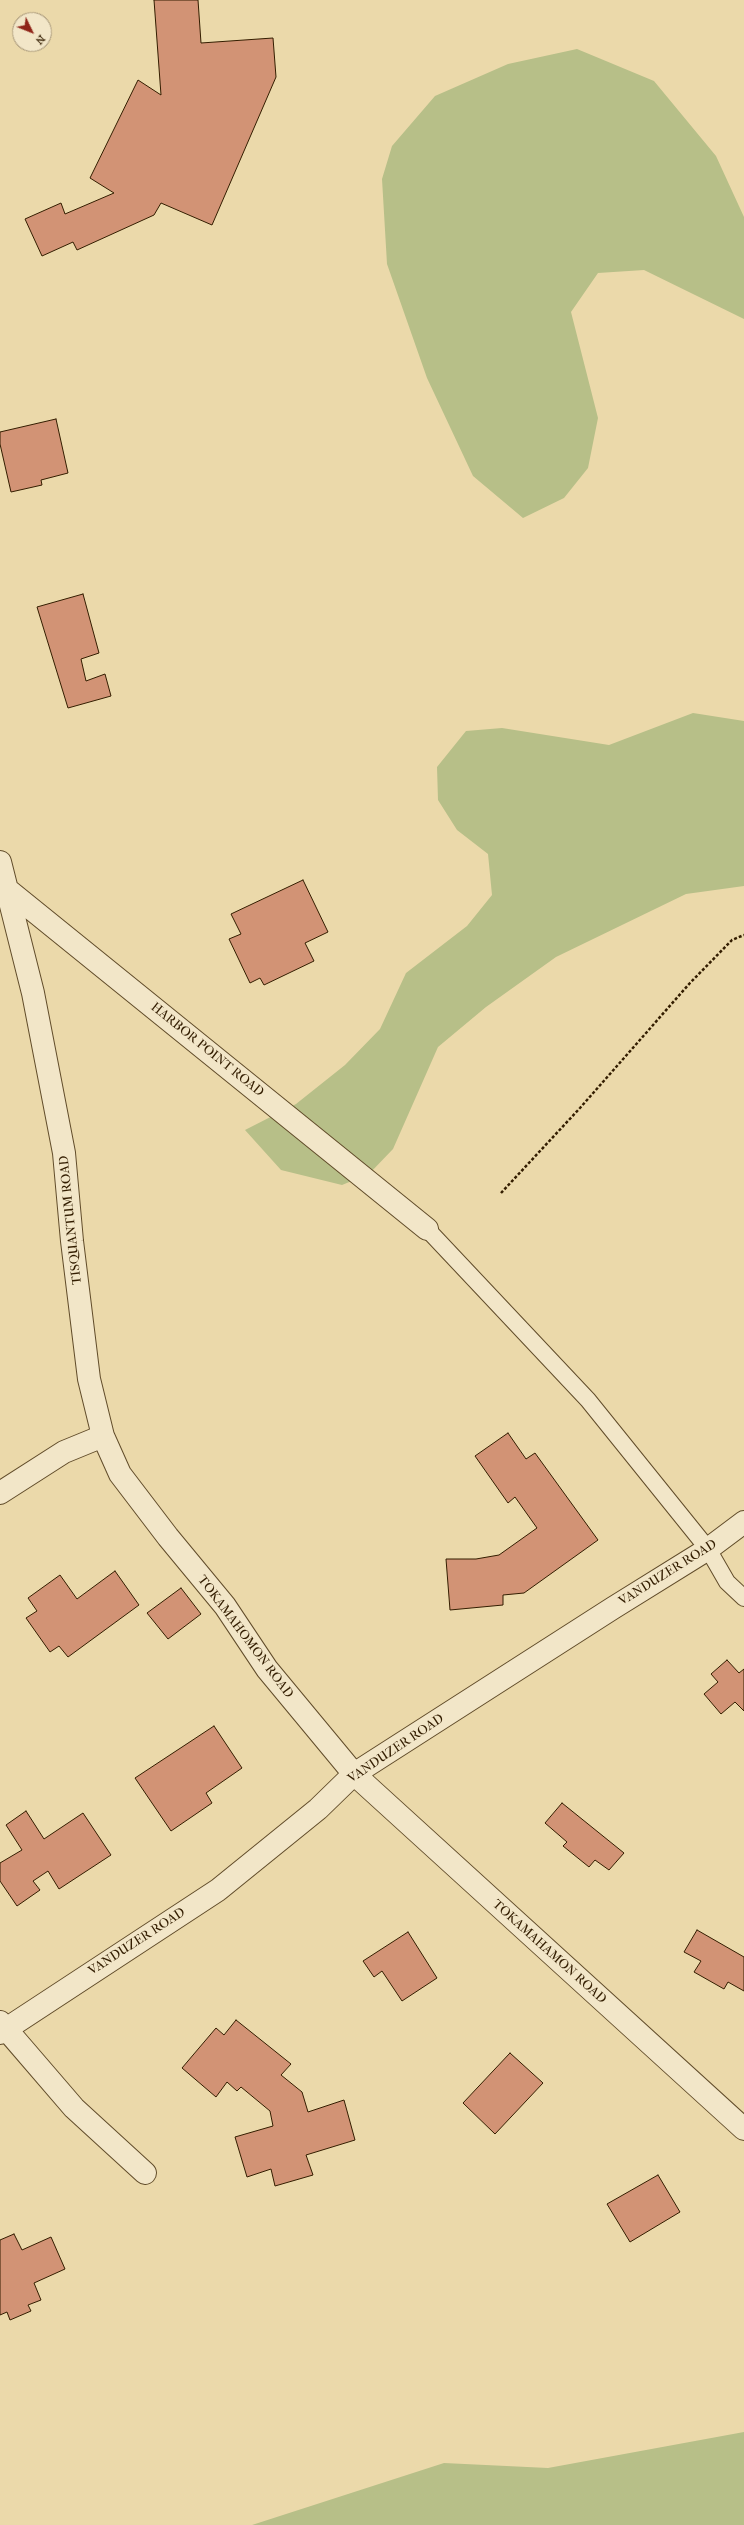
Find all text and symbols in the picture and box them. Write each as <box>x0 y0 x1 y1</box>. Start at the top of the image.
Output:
north arrow <box>12 12 52 52</box>
text: N <box>33 32 48 47</box>
street label: HARBOR POINT ROAD <box>147 1000 267 1100</box>
street label: TISQUANTUM ROAD <box>56 1155 86 1285</box>
street label: VANDUZER ROAD <box>616 1537 720 1609</box>
street label: TOKAMAHOMON ROAD <box>194 1573 296 1701</box>
street label: VANDUZER ROAD <box>345 1711 447 1787</box>
street label: TOKAMAHAMON ROAD <box>489 1897 609 2007</box>
street label: VANDUZER ROAD <box>86 1905 188 1979</box>

